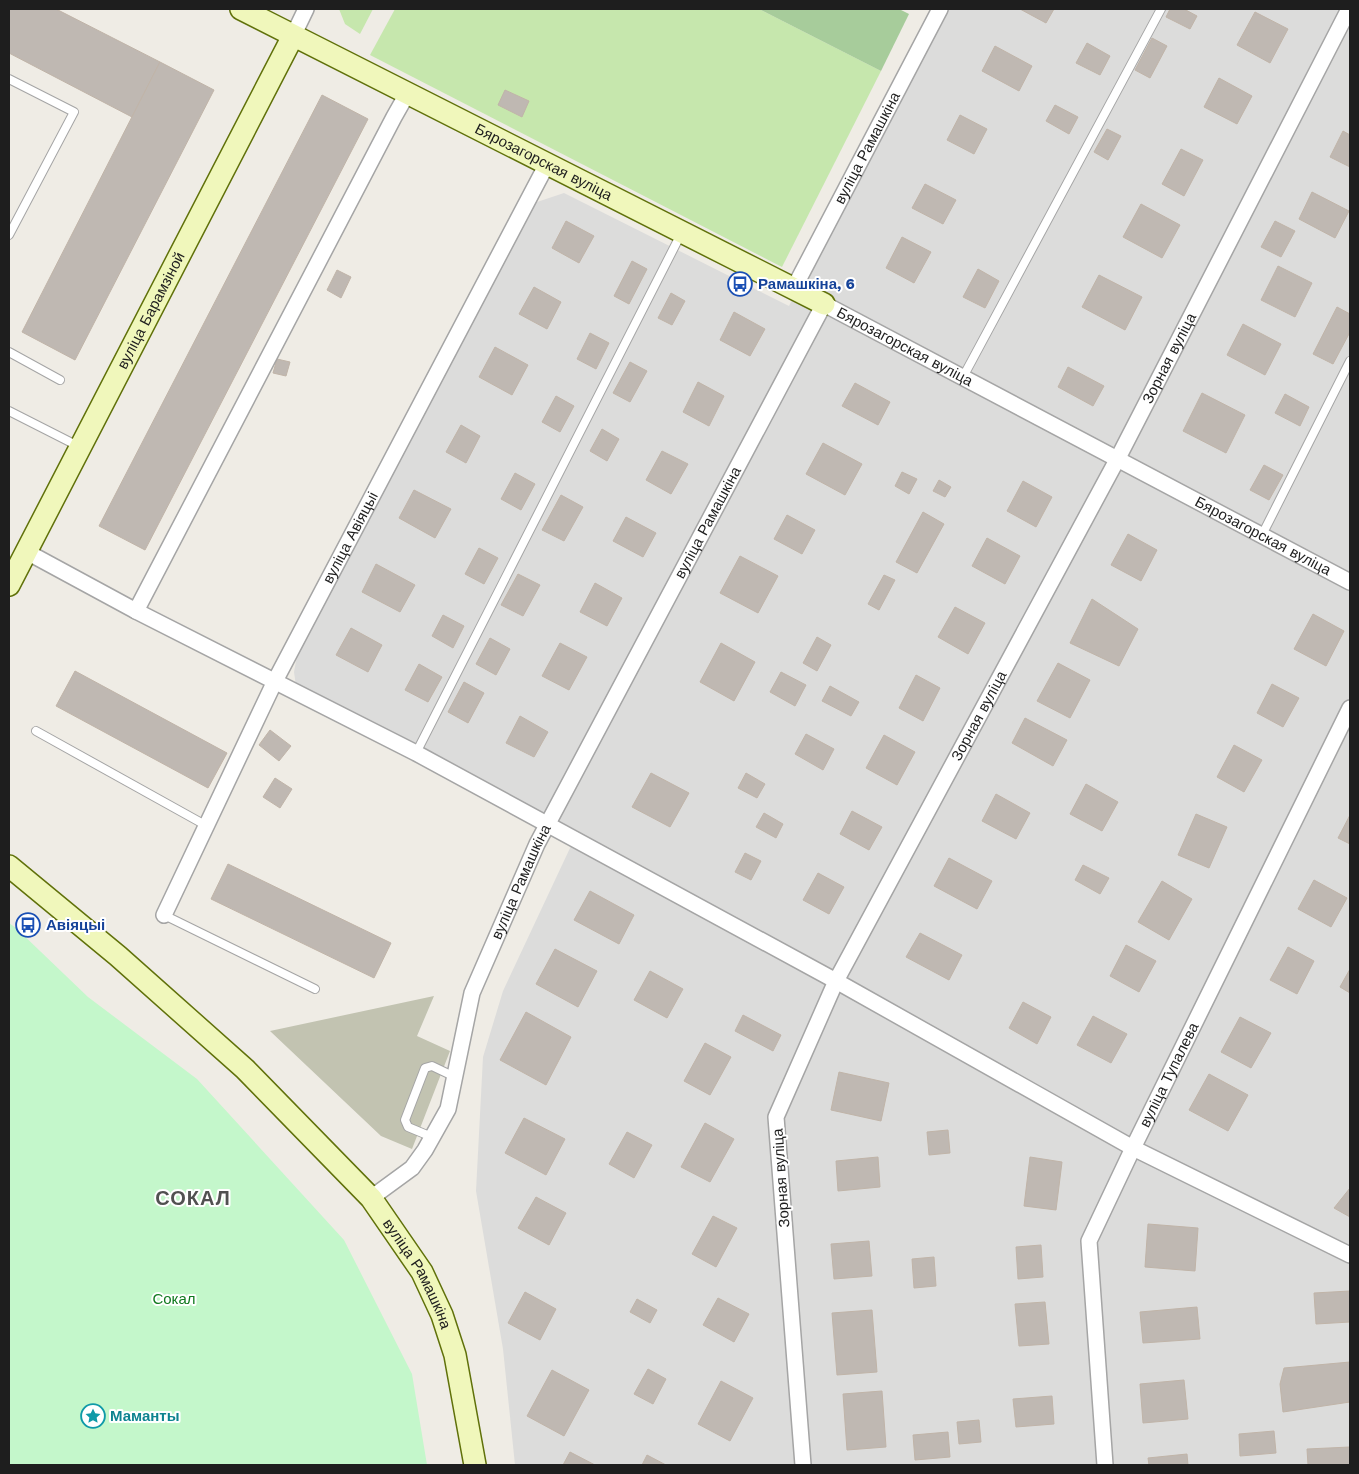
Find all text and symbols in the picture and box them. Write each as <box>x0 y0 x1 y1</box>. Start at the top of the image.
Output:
street label: вуліца Рамашкіна <box>831 88 904 207</box>
street label: Бярозагорская вуліца <box>472 120 616 205</box>
street label: вуліца Барамзіной <box>113 249 189 372</box>
bus stop icon: Рамашкіна, 6 <box>727 271 753 297</box>
place label: Рамашкіна, 6 <box>758 275 855 293</box>
street label: Бярозагорская вуліца <box>834 303 977 390</box>
street label: Зорная вуліца <box>1139 309 1200 407</box>
street label: вуліца Рамашкіна <box>671 463 745 582</box>
street label: вуліца Авіяцыі <box>319 489 382 587</box>
street label: Бярозагорская вуліца <box>1192 493 1335 580</box>
street label: Зорная вуліца <box>947 667 1011 764</box>
street label: вуліца Рамашкіна <box>488 821 555 942</box>
bus stop icon: Авіяцыі <box>15 912 41 938</box>
place label: Авіяцыі <box>46 916 105 934</box>
street label: вуліца Тупалева <box>1136 1019 1203 1130</box>
street label: Зорная вуліца <box>769 1127 793 1228</box>
district label: СОКАЛ <box>155 1186 231 1210</box>
street label: вуліца Рамашкіна <box>379 1215 455 1332</box>
park label: Сокал <box>152 1290 196 1308</box>
place icon: Маманты <box>80 1403 106 1429</box>
place label: Маманты <box>110 1407 179 1425</box>

